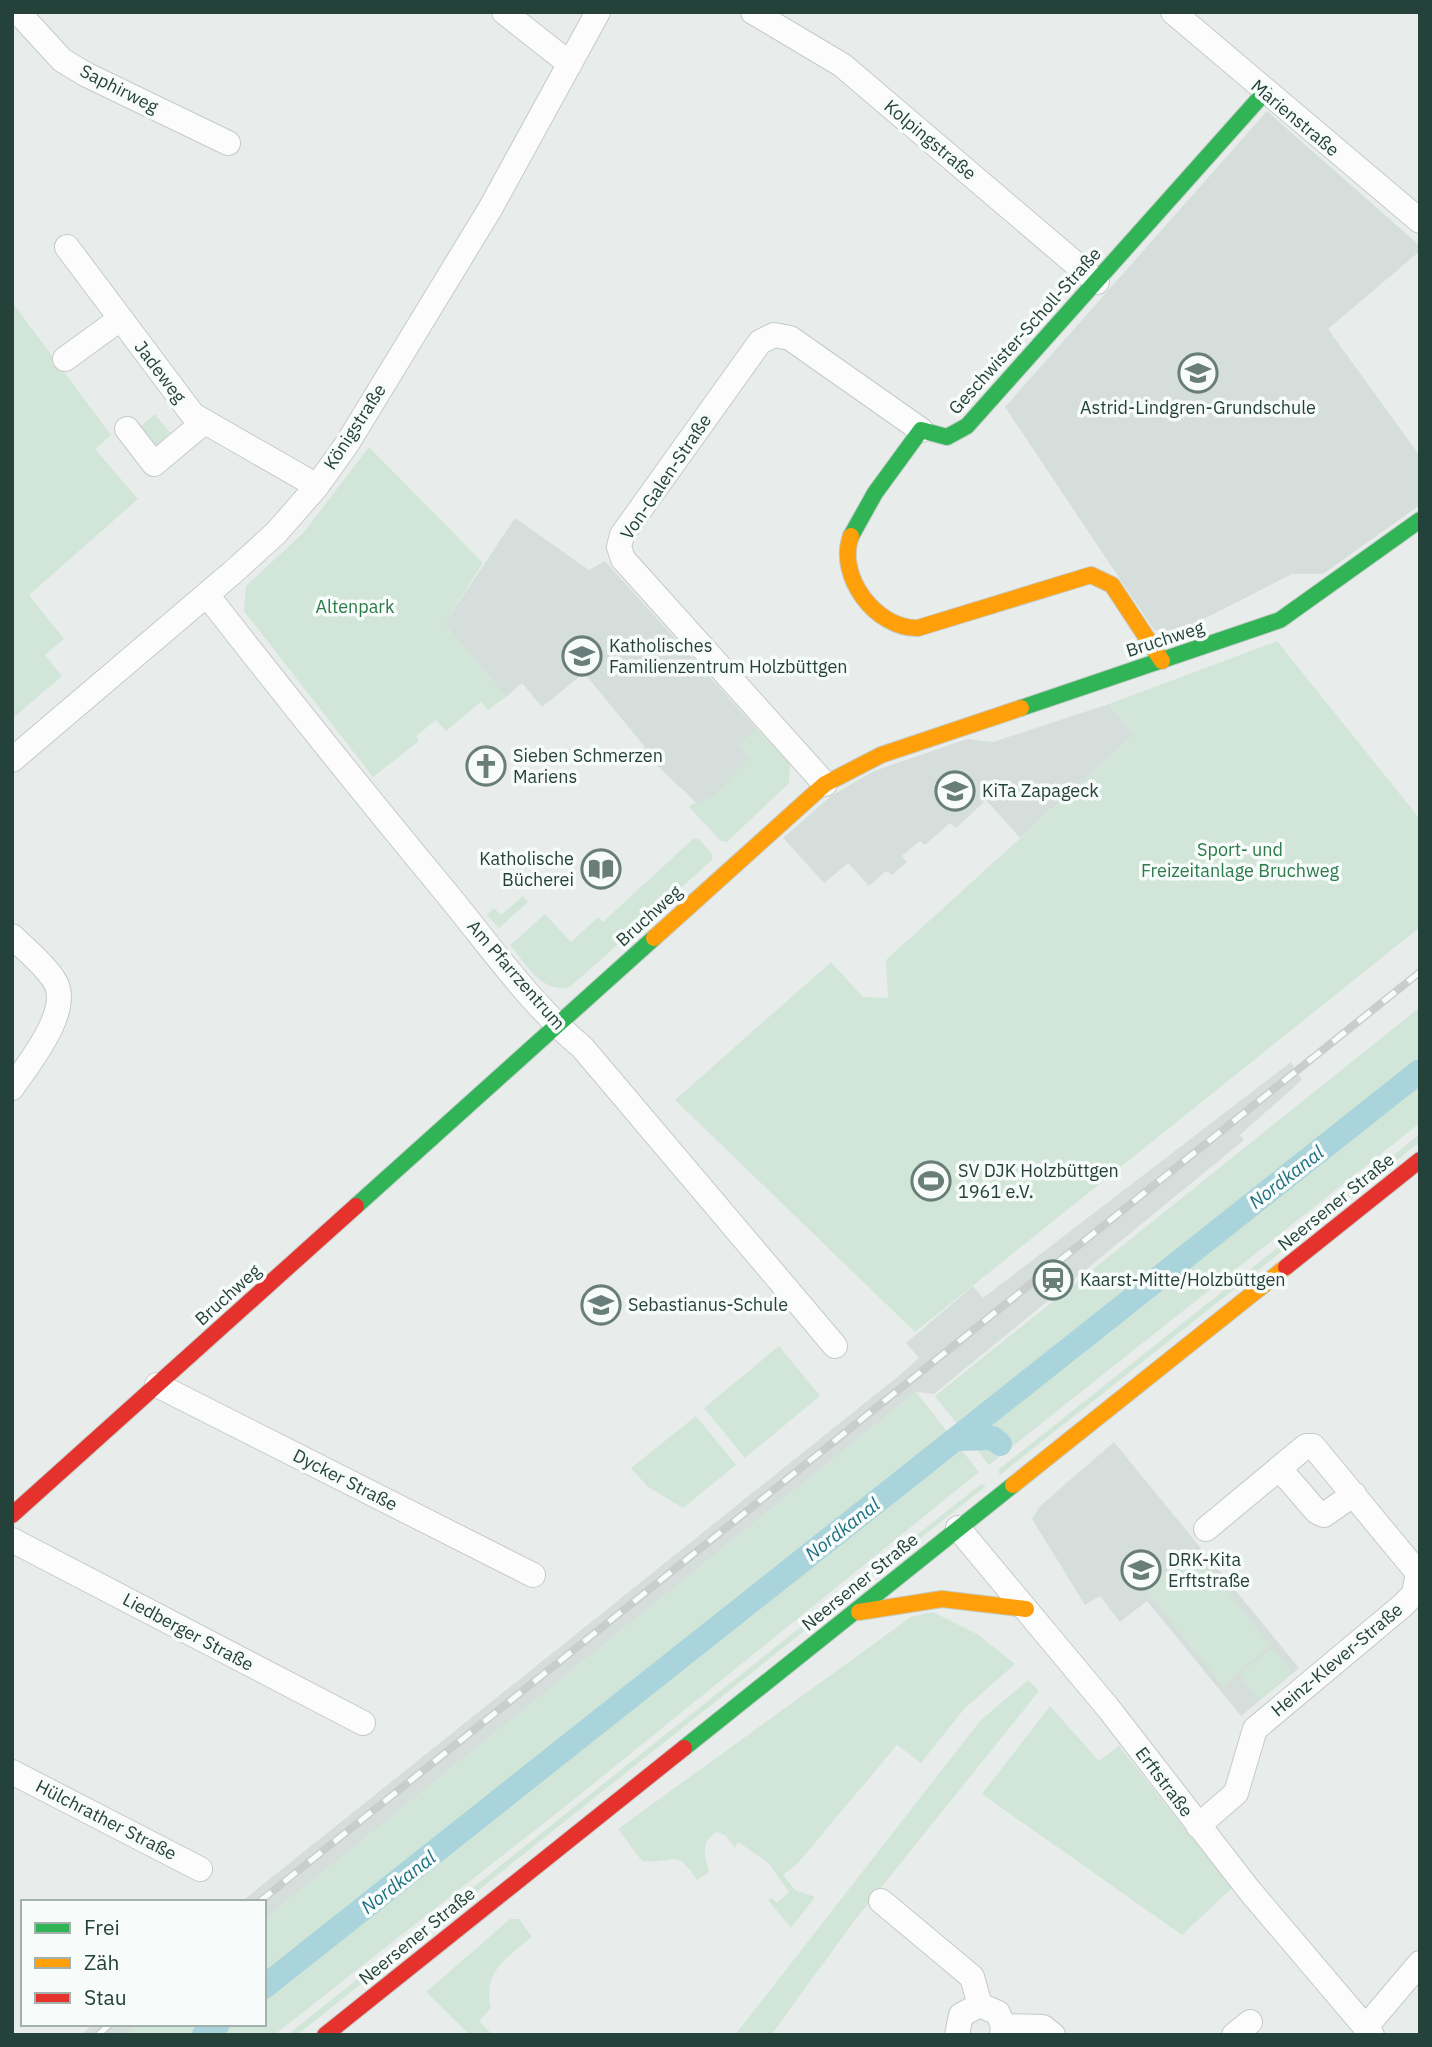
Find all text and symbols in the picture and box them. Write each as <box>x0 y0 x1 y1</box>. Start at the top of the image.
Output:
street label: Saphirweg <box>76 59 163 118</box>
street label: Marienstraße <box>1247 74 1344 161</box>
street label: Kolpingstraße <box>880 94 981 185</box>
street label: Geschwister-Scholl-Straße <box>943 242 1106 419</box>
street label: Jadeweg <box>130 336 192 408</box>
school or university icon: Astrid-Lindgren-Grundschule <box>1177 352 1219 394</box>
street label: Königstraße <box>318 379 391 474</box>
place label: Astrid-Lindgren-Grundschule <box>1080 396 1316 419</box>
street label: Von-Galen-Straße <box>615 409 716 544</box>
park label: Altenpark <box>316 595 395 618</box>
street label: Bruchweg <box>1123 615 1207 662</box>
place label: Katholisches Familienzentrum Holzbüttgen <box>609 634 848 678</box>
school or university icon: Katholisches Familienzentrum Holzbüttgen <box>561 635 603 677</box>
place label: Sieben Schmerzen Mariens <box>513 744 663 788</box>
church icon: Sieben Schmerzen Mariens <box>465 745 507 787</box>
school or university icon: KiTa Zapageck <box>934 770 976 812</box>
place label: KiTa Zapageck <box>982 779 1099 802</box>
park label: Sport- und Freizeitanlage Bruchweg <box>1141 838 1340 882</box>
place label: Katholische Bücherei <box>479 847 574 891</box>
library icon: Katholische Bücherei <box>580 848 622 890</box>
street label: Bruchweg <box>611 880 687 951</box>
street label: Am Pfarrzentrum <box>462 915 570 1034</box>
water label: Nordkanal <box>1244 1140 1328 1214</box>
street label: Neersener Straße <box>1273 1148 1399 1256</box>
place label: SV DJK Holzbüttgen 1961 e.V. <box>958 1159 1119 1203</box>
sports icon: SV DJK Holzbüttgen 1961 e.V. <box>910 1160 952 1202</box>
street label: Bruchweg <box>190 1259 266 1330</box>
station icon: Kaarst-Mitte/Holzbüttgen <box>1032 1259 1074 1301</box>
place label: Kaarst-Mitte/Holzbüttgen <box>1080 1268 1286 1291</box>
school or university icon: Sebastianus-Schule <box>580 1284 622 1326</box>
place label: Sebastianus-Schule <box>628 1293 788 1316</box>
street label: Dycker Straße <box>289 1443 401 1516</box>
water label: Nordkanal <box>800 1492 884 1566</box>
street label: Neersener Straße <box>797 1528 923 1636</box>
place label: DRK-Kita Erftstraße <box>1168 1548 1250 1592</box>
school or university icon: DRK-Kita Erftstraße <box>1120 1549 1162 1591</box>
street label: Liedberger Straße <box>119 1587 258 1676</box>
street label: Heinz-Klever-Straße <box>1266 1598 1407 1721</box>
street label: Erftstraße <box>1131 1742 1198 1821</box>
street label: Hülchrather Straße <box>32 1774 181 1865</box>
water label: Nordkanal <box>356 1845 440 1919</box>
street label: Neersener Straße <box>354 1882 480 1990</box>
legend <box>21 1900 266 2026</box>
text: Frei <box>84 1913 120 1941</box>
text: Zäh <box>84 1948 119 1976</box>
text: Stau <box>84 1983 127 2011</box>

